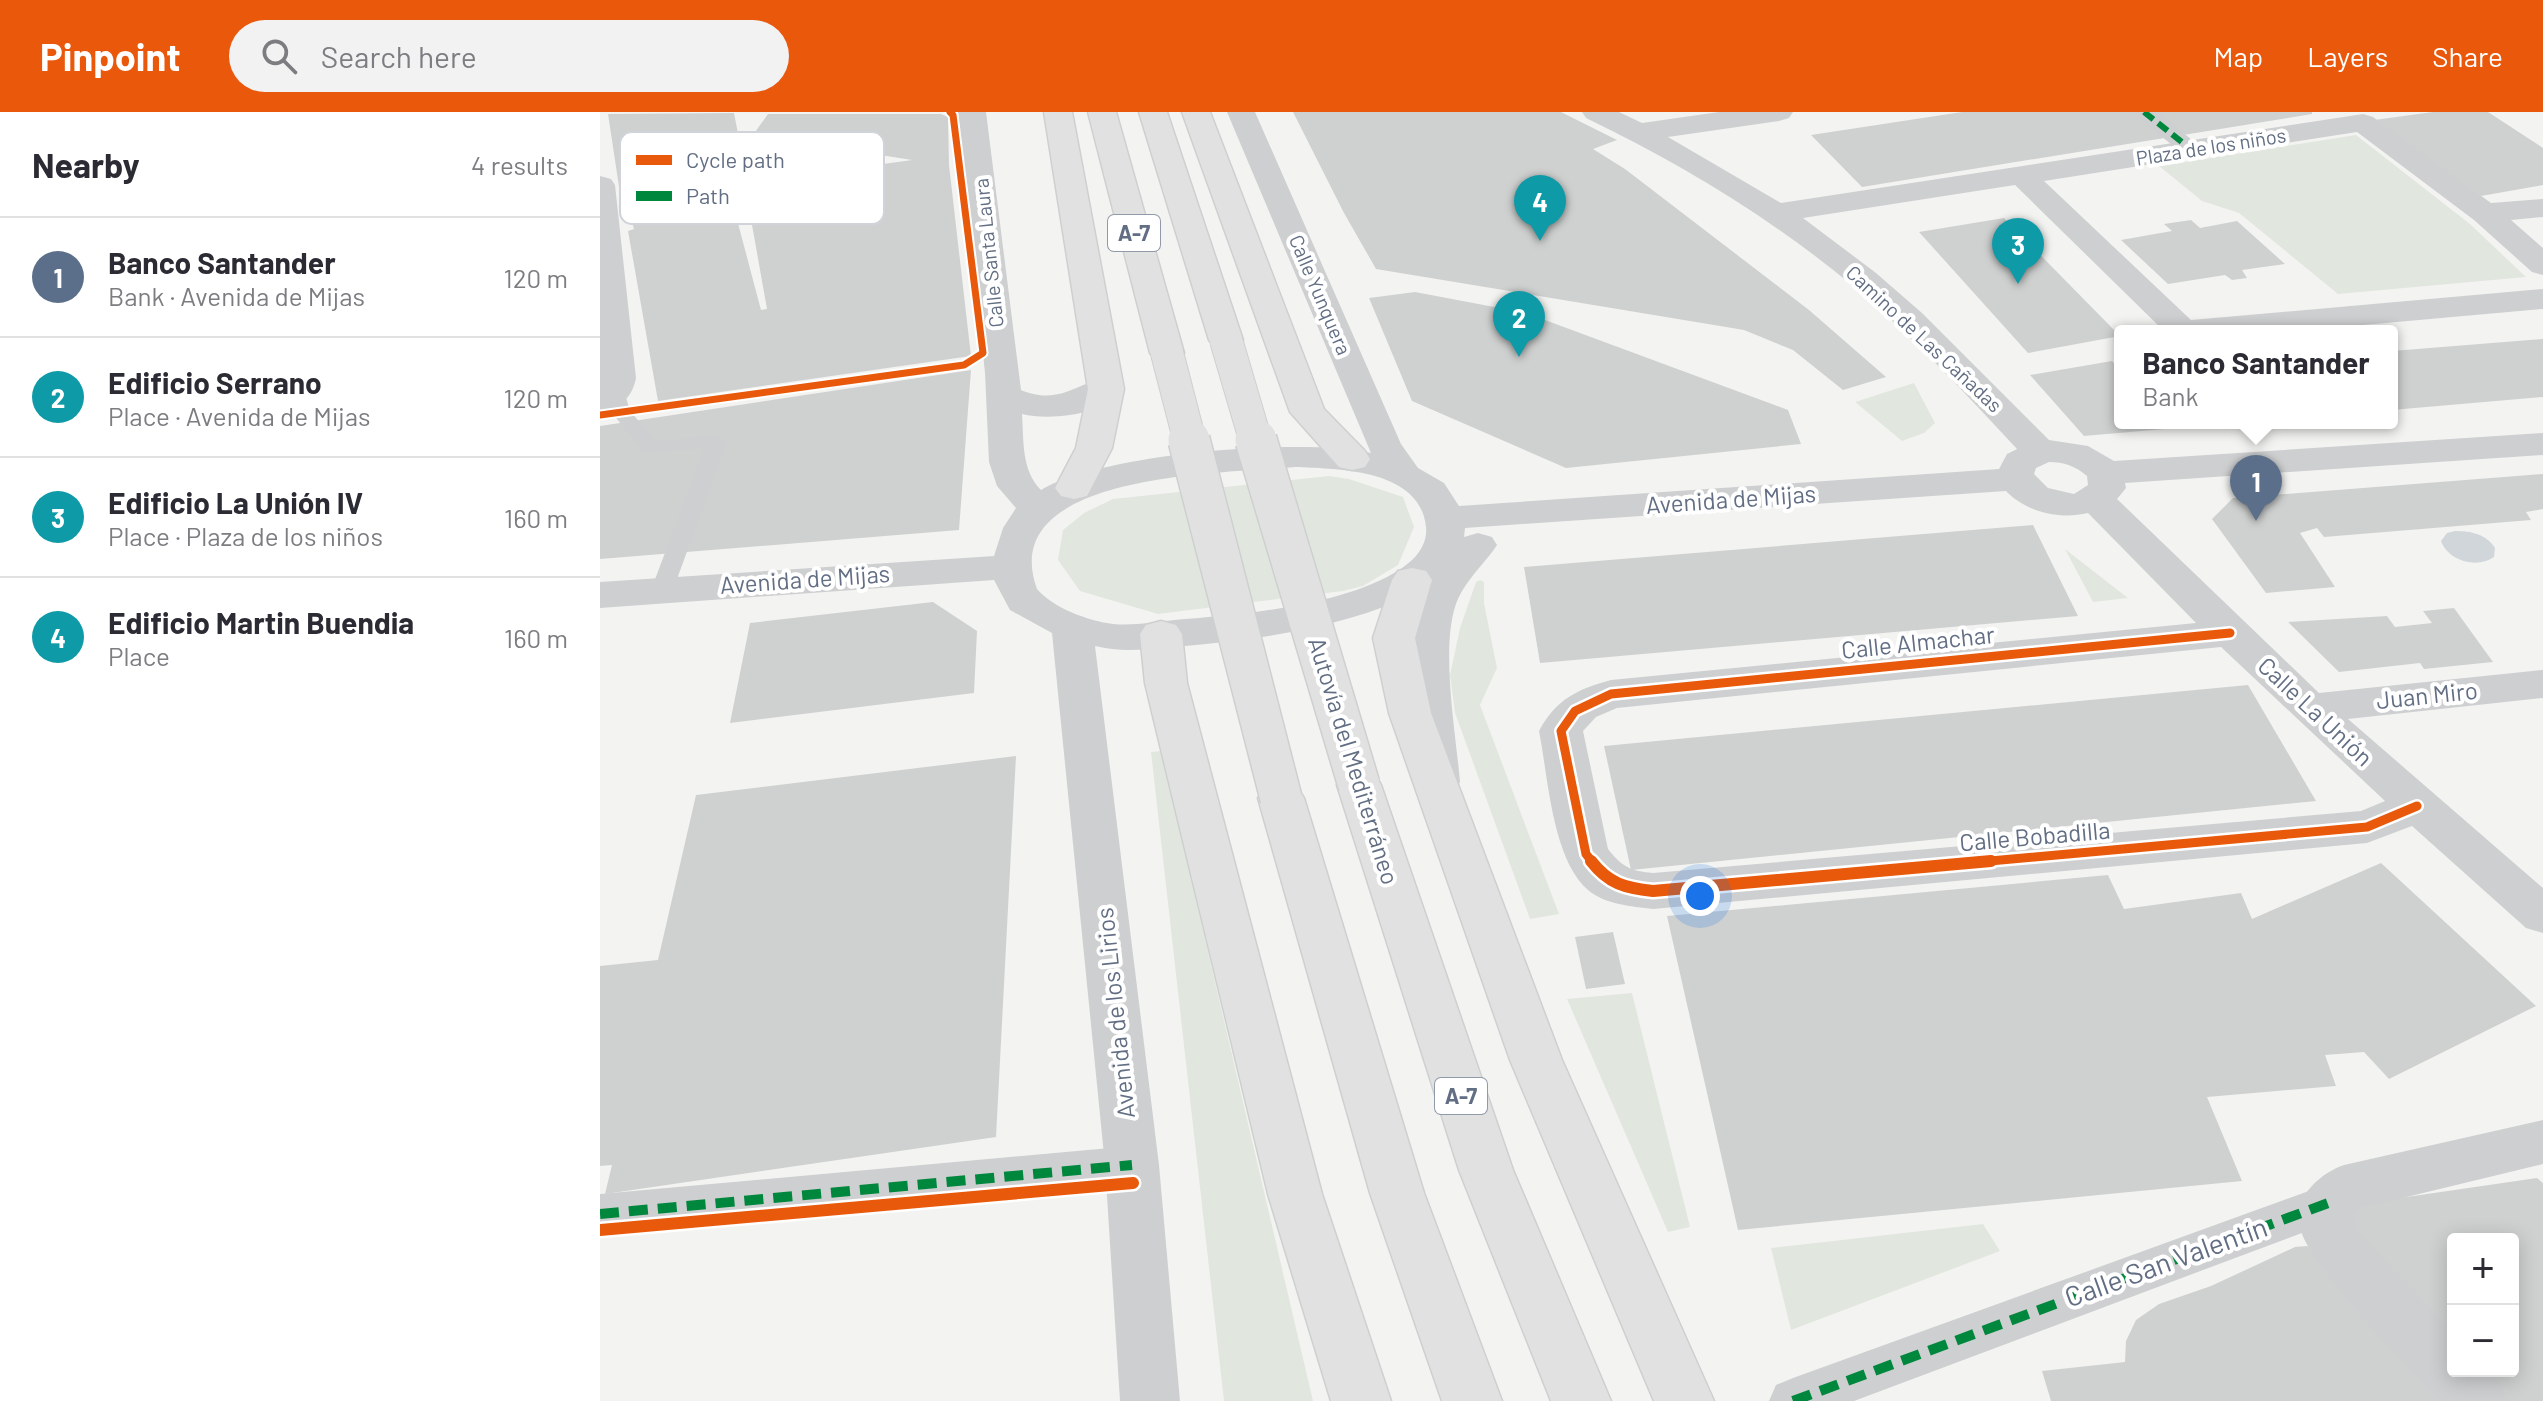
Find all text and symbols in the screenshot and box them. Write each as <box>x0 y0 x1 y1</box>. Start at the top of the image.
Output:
search box <box>229 20 789 92</box>
text: Pinpoint <box>40 33 181 79</box>
icon: search <box>257 34 301 78</box>
text: Search here <box>321 38 477 74</box>
text: Map <box>2213 39 2263 73</box>
text: Layers <box>2307 39 2388 73</box>
text: Share <box>2432 39 2503 73</box>
street label: Plaza de los niños <box>2134 122 2288 170</box>
legend <box>620 132 884 224</box>
text: Nearby <box>32 144 140 185</box>
text: Cycle path <box>686 146 785 172</box>
text: 4 results <box>471 149 568 180</box>
pin: 4 <box>1514 175 1566 241</box>
street label: Calle Santa Laura <box>968 177 1008 329</box>
text: Path <box>686 182 730 208</box>
road number: A-7 <box>1108 215 1160 251</box>
pin: 3 <box>1992 218 2044 284</box>
street label: Calle Yunquera <box>1285 231 1357 358</box>
text: Banco Santander <box>108 244 336 280</box>
street label: Camino de Las Cañadas <box>1842 260 2008 417</box>
text: 1 <box>53 262 63 293</box>
text: 120 m <box>504 262 568 293</box>
text: Bank · Avenida de Mijas <box>108 280 365 311</box>
pin: 2 <box>1493 291 1545 357</box>
popup <box>2114 325 2398 429</box>
text: Banco Santander <box>2142 344 2370 380</box>
text: Edificio Serrano <box>108 364 322 400</box>
text: Bank <box>2142 380 2199 411</box>
text: 2 <box>51 382 65 413</box>
text: 120 m <box>504 382 568 413</box>
text: Place · Avenida de Mijas <box>108 400 371 431</box>
pin: 1 <box>2230 455 2282 521</box>
street label: Avenida de Mijas <box>1645 478 1817 519</box>
text: Edificio La Unión IV <box>108 484 363 520</box>
text: 3 <box>51 502 65 533</box>
text: 160 m <box>504 502 568 533</box>
text: Place · Plaza de los niños <box>108 520 383 551</box>
street label: Avenida de Mijas <box>719 558 891 599</box>
text: Edificio Martin Buendia <box>108 604 414 640</box>
street label: Calle Almachar <box>1840 619 1996 664</box>
text: 4 <box>50 622 66 653</box>
text: 160 m <box>504 622 568 653</box>
street label: Autovía del Mediterráneo <box>1303 634 1406 888</box>
text: Place <box>108 640 170 671</box>
street label: Calle La Unión <box>2253 650 2379 771</box>
street label: Juan Miro <box>2375 675 2479 714</box>
street label: Calle Bobadilla <box>1958 814 2112 857</box>
your location <box>1680 876 1720 916</box>
street label: Avenida de los Lirios <box>1089 906 1140 1120</box>
road number: A-7 <box>1435 1078 1487 1114</box>
street label: Calle San Valentín <box>2060 1209 2272 1313</box>
map controls <box>2447 1233 2519 1377</box>
button: + <box>2447 1233 2519 1305</box>
button: − <box>2447 1305 2519 1377</box>

